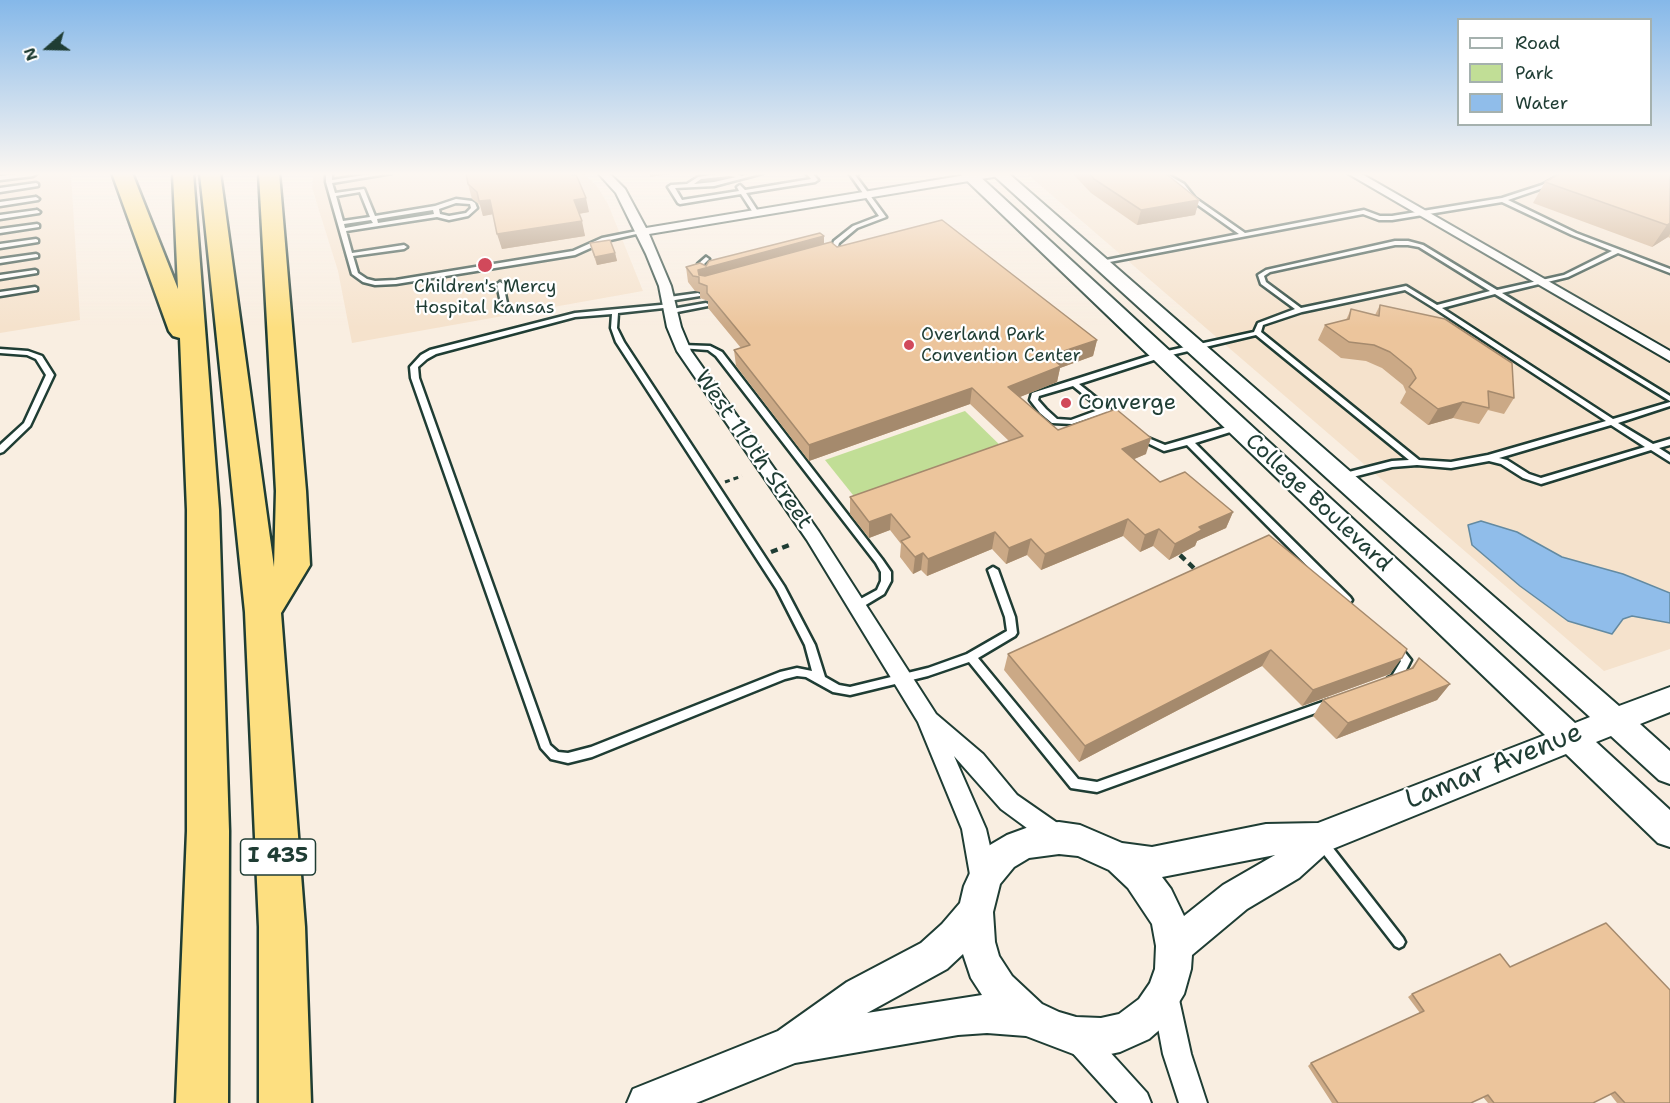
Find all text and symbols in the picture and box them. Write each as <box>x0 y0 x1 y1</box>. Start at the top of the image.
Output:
north arrow <box>18 18 78 78</box>
legend <box>1457 18 1652 126</box>
text: Road <box>1515 31 1560 55</box>
text: N <box>19 45 43 64</box>
text: Park <box>1515 61 1554 85</box>
text: Water <box>1515 91 1568 115</box>
marker: Children's Mercy Hospital Kansas <box>476 256 494 274</box>
place label: Children's Mercy Hospital Kansas <box>414 276 556 318</box>
place label: Overland Park Convention Center <box>921 324 1081 366</box>
marker: Overland Park Convention Center <box>902 338 916 352</box>
street label: West 110th Street <box>688 366 818 534</box>
place label: Converge <box>1078 390 1176 416</box>
marker: Converge <box>1059 396 1073 410</box>
street label: College Boulevard <box>1239 428 1397 578</box>
street label: Lamar Avenue <box>1401 717 1587 817</box>
road number: I 435 <box>240 839 316 875</box>

